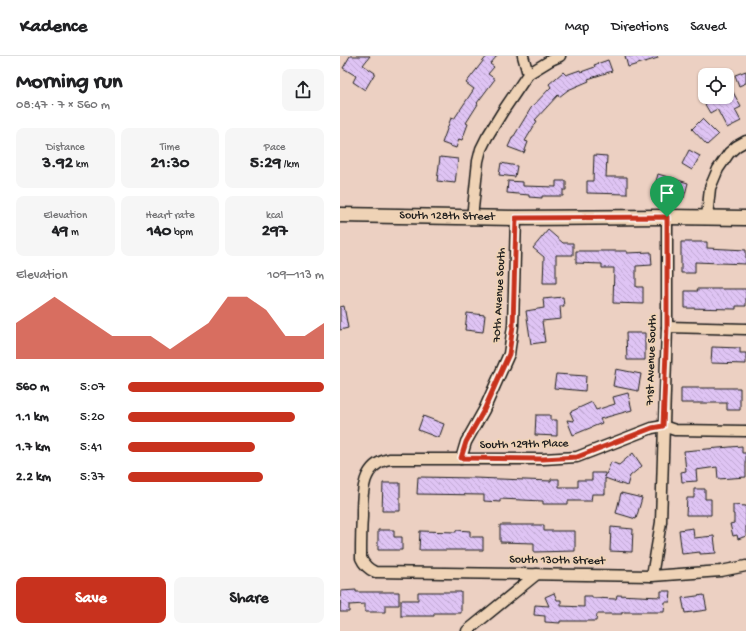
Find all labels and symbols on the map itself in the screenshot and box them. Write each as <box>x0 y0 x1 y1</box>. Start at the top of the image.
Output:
pin <box>650 176 684 217</box>
street label: South 128th Street <box>399 209 496 225</box>
street label: 70th Avenue South <box>490 247 510 344</box>
street label: 71st Avenue South <box>643 314 661 407</box>
street label: South 129th Place <box>480 437 569 453</box>
street label: South 130th Street <box>509 553 606 569</box>

